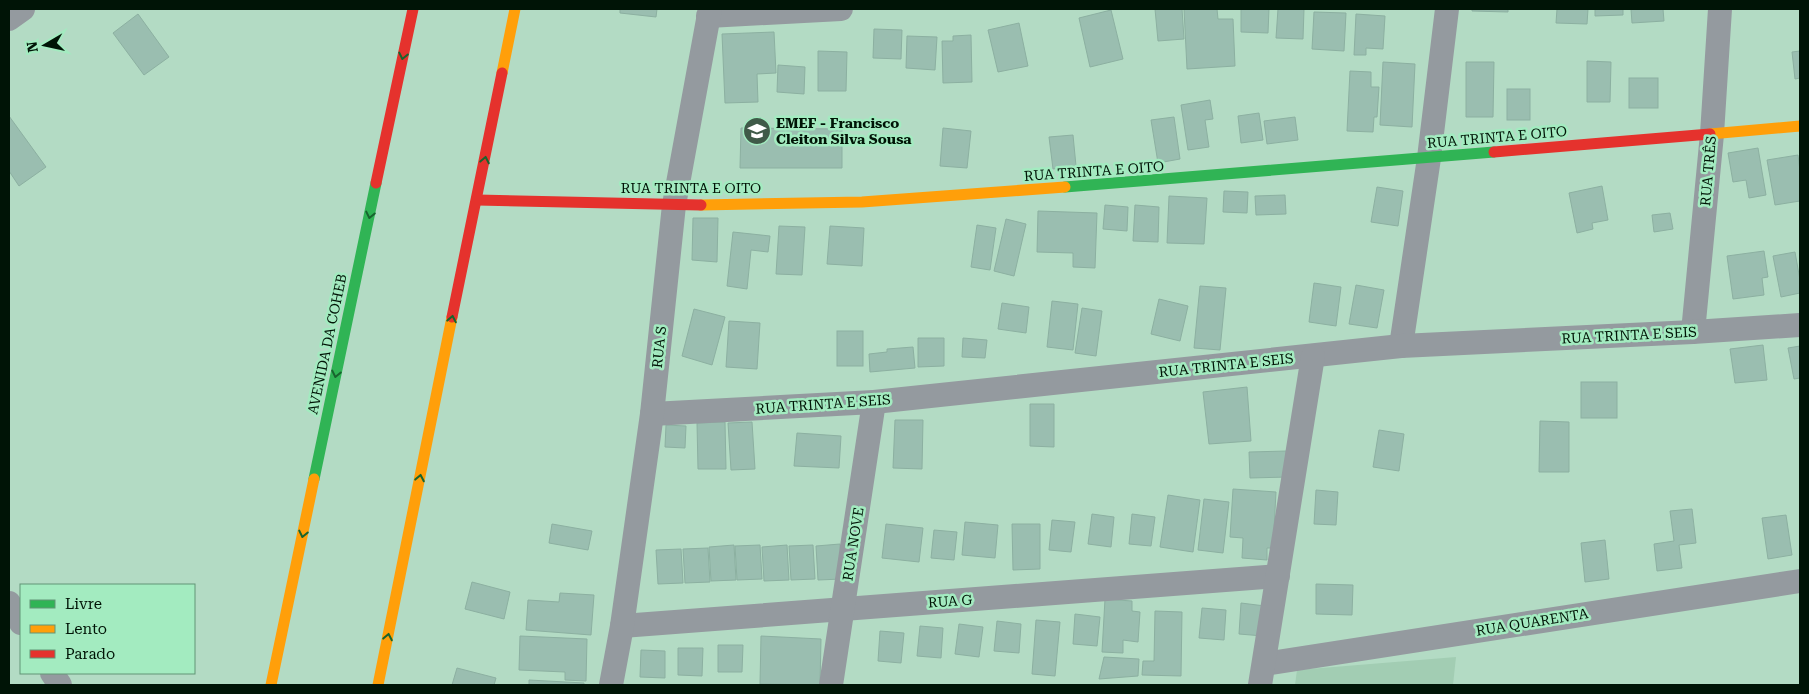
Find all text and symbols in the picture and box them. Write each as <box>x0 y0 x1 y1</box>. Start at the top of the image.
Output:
north arrow <box>20 20 70 70</box>
text: N <box>23 40 41 54</box>
one-way arrow <box>398 52 409 61</box>
place label: EMEF - Francisco Cleiton Silva Sousa <box>776 115 912 147</box>
school or university icon: EMEF - Francisco Cleiton Silva Sousa <box>742 116 772 146</box>
street label: RUA TRINTA E OITO <box>1426 123 1568 151</box>
street label: RUA TRÊS <box>1697 135 1719 207</box>
one-way arrow <box>479 155 489 164</box>
street label: RUA TRINTA E OITO <box>1023 158 1165 184</box>
street label: RUA TRINTA E OITO <box>621 180 761 196</box>
one-way arrow <box>365 211 375 220</box>
street label: AVENIDA DA COHEB <box>304 272 350 416</box>
one-way arrow <box>447 315 457 323</box>
street label: RUA TRINTA E SEIS <box>1561 323 1697 347</box>
street label: RUA S <box>649 325 669 369</box>
street label: RUA TRINTA E SEIS <box>1158 350 1294 380</box>
one-way arrow <box>331 370 342 379</box>
street label: RUA TRINTA E SEIS <box>755 391 891 417</box>
one-way arrow <box>414 474 425 483</box>
street label: RUA NOVE <box>839 506 867 582</box>
one-way arrow <box>298 529 309 538</box>
legend <box>20 584 195 674</box>
street label: RUA G <box>927 591 973 611</box>
text: Livre <box>65 595 102 613</box>
street label: RUA QUARENTA <box>1475 605 1590 639</box>
text: Lento <box>65 620 107 638</box>
one-way arrow <box>382 633 393 642</box>
text: Parado <box>65 645 115 663</box>

